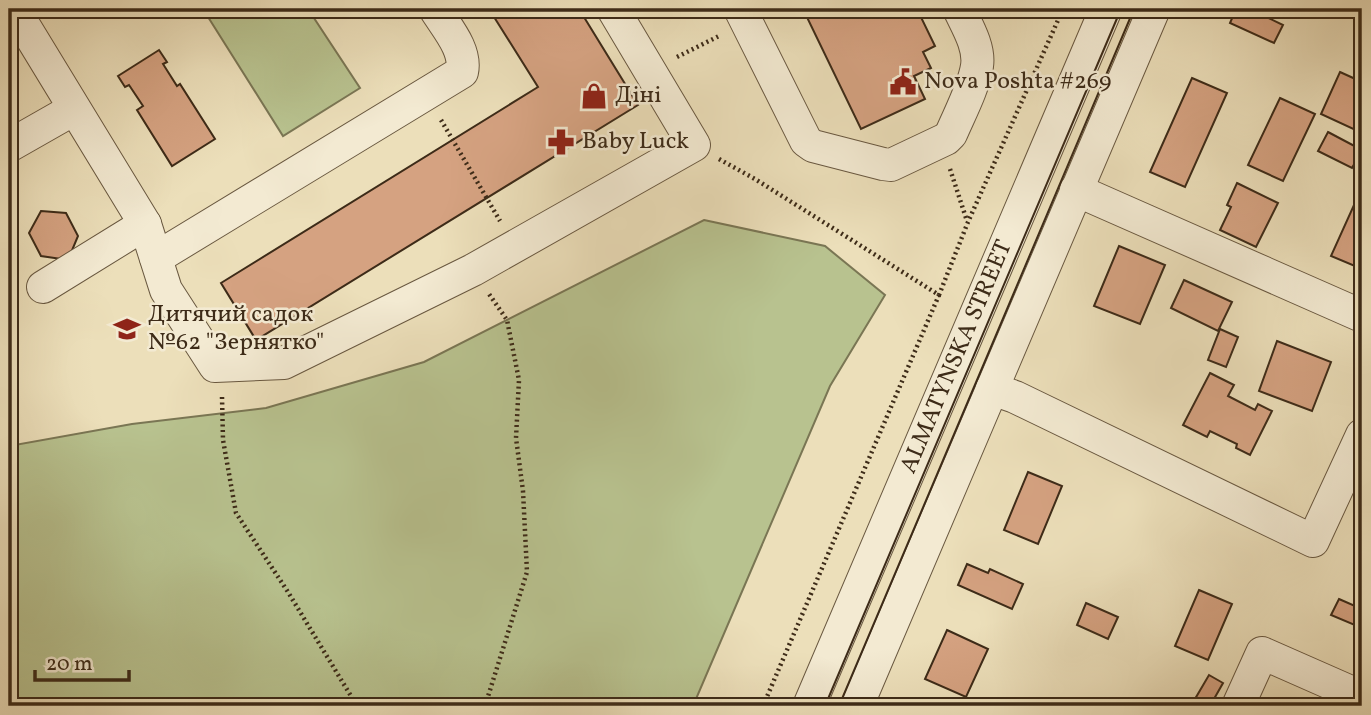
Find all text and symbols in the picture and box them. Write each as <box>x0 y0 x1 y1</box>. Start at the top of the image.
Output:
place label: Nova Poshta #269 <box>924 65 1111 99</box>
public building icon: Nova Poshta #269 <box>888 67 918 97</box>
place label: Діні <box>615 79 661 113</box>
shop icon: Діні <box>579 81 609 111</box>
place label: Baby Luck <box>582 125 689 159</box>
pharmacy icon: Baby Luck <box>546 127 576 157</box>
street label: ALMATYNSKA STREET <box>892 235 1022 479</box>
place label: Дитячий садок №62 "Зернятко" <box>148 298 324 360</box>
school or university icon: Дитячий садок №62 "Зернятко" <box>112 314 142 344</box>
scale bar <box>35 638 130 682</box>
text: 20 m <box>46 650 92 679</box>

